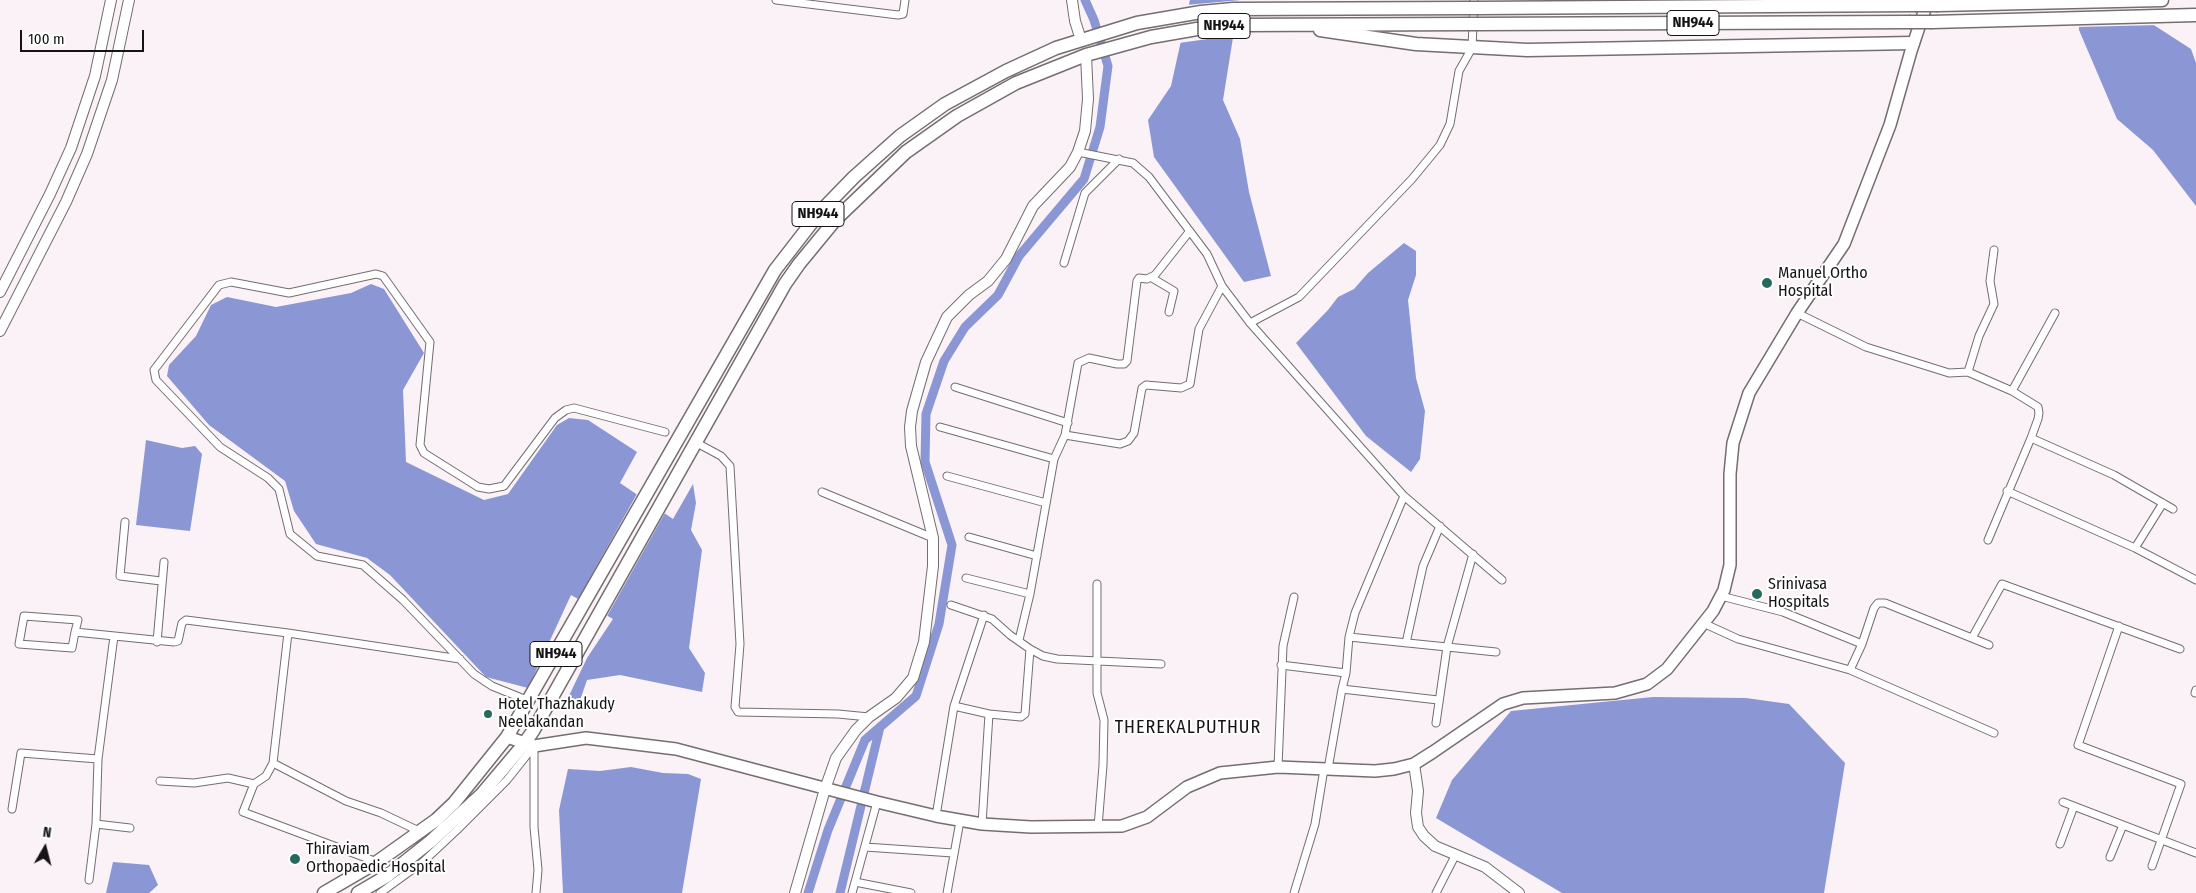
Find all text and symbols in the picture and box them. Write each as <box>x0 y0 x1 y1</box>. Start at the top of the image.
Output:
road number: NH944 <box>1667 10 1719 36</box>
road number: NH944 <box>1198 14 1250 38</box>
scale bar <box>22 20 146 52</box>
text: 100 m <box>28 30 65 48</box>
road number: NH944 <box>792 202 844 226</box>
place label: Manuel Ortho Hospital <box>1778 264 1868 302</box>
marker: Manuel Ortho Hospital <box>1760 276 1774 290</box>
place label: Srinivasa Hospitals <box>1768 575 1829 613</box>
marker: Srinivasa Hospitals <box>1750 587 1764 601</box>
road number: NH944 <box>530 642 582 666</box>
place label: Hotel Thazhakudy Neelakandan <box>498 695 615 733</box>
marker: Hotel Thazhakudy Neelakandan <box>482 708 494 720</box>
district label: THEREKALPUTHUR <box>1113 717 1263 739</box>
north arrow <box>20 823 70 873</box>
text: N <box>42 824 52 842</box>
place label: Thiraviam Orthopaedic Hospital <box>306 840 446 878</box>
marker: Thiraviam Orthopaedic Hospital <box>288 852 302 866</box>

